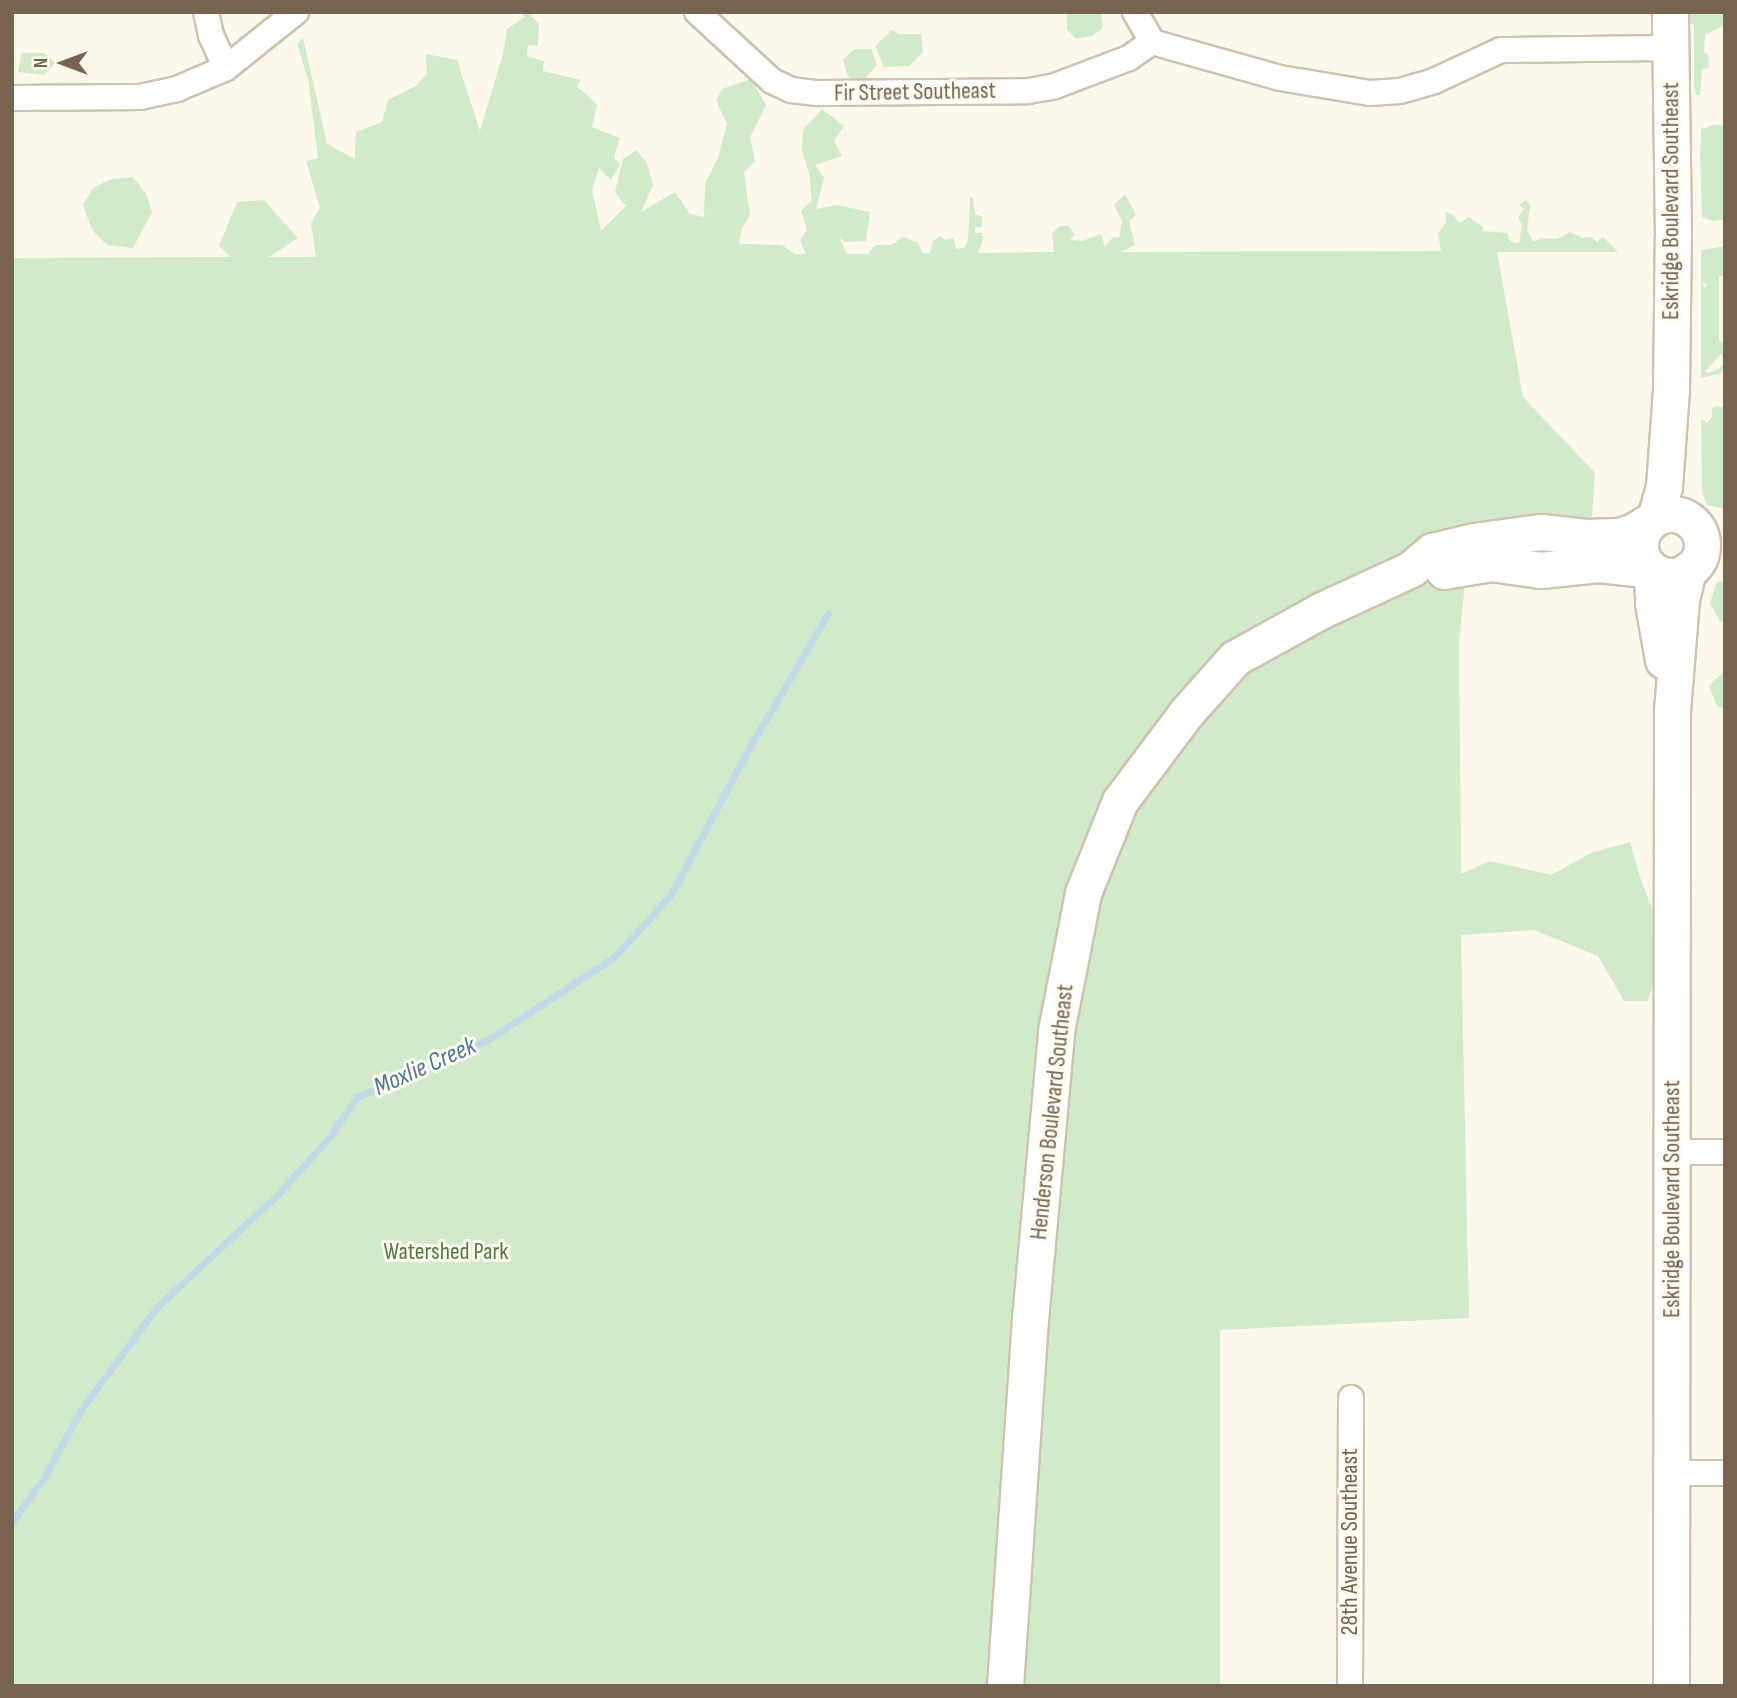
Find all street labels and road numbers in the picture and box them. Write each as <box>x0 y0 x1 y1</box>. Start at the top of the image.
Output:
street label: Fir Street Southeast <box>834 76 996 108</box>
street label: Eskridge Boulevard Southeast <box>1657 82 1685 320</box>
street label: Henderson Boulevard Southeast <box>1024 983 1080 1241</box>
street label: Eskridge Boulevard Southeast <box>1658 1080 1686 1318</box>
street label: 28th Avenue Southeast <box>1336 1449 1364 1635</box>

